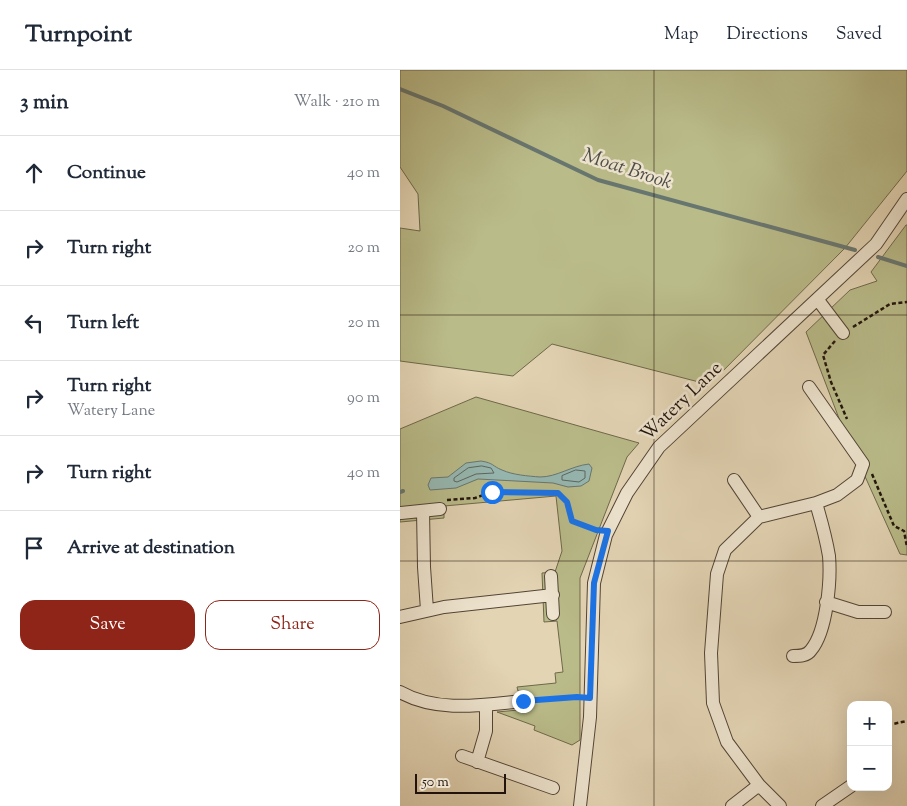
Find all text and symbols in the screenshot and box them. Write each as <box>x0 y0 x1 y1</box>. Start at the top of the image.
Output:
text: Turnpoint <box>25 18 132 52</box>
text: Map <box>664 22 699 48</box>
text: Directions <box>727 22 808 48</box>
text: Saved <box>836 22 882 48</box>
text: 3 min <box>20 88 69 118</box>
text: Walk · 210 m <box>294 91 380 114</box>
water label: Moat Brook <box>578 142 676 198</box>
icon: ahead <box>20 159 48 187</box>
text: Continue <box>67 160 146 187</box>
text: 40 m <box>347 162 380 185</box>
icon: right <box>20 234 48 262</box>
text: Turn right <box>67 235 151 262</box>
text: 20 m <box>347 237 380 260</box>
icon: left <box>20 309 48 337</box>
text: Turn left <box>67 310 139 337</box>
text: 20 m <box>347 312 380 335</box>
street label: Watery Lane <box>635 356 729 448</box>
text: Turn right <box>67 373 151 400</box>
icon: right <box>20 384 48 412</box>
text: 90 m <box>347 387 380 410</box>
text: Watery Lane <box>67 400 155 423</box>
icon: right <box>20 459 48 487</box>
text: Turn right <box>67 460 151 487</box>
text: 40 m <box>347 462 380 485</box>
route start <box>481 481 504 504</box>
icon: arrive <box>20 534 48 562</box>
text: Arrive at destination <box>67 535 235 562</box>
button: Save <box>20 600 195 650</box>
button: Share <box>205 600 380 650</box>
route end <box>512 690 535 713</box>
map controls <box>847 701 892 791</box>
button: + <box>847 701 892 746</box>
button: − <box>847 746 892 791</box>
scale bar <box>415 771 506 794</box>
text: 50 m <box>422 773 449 793</box>

